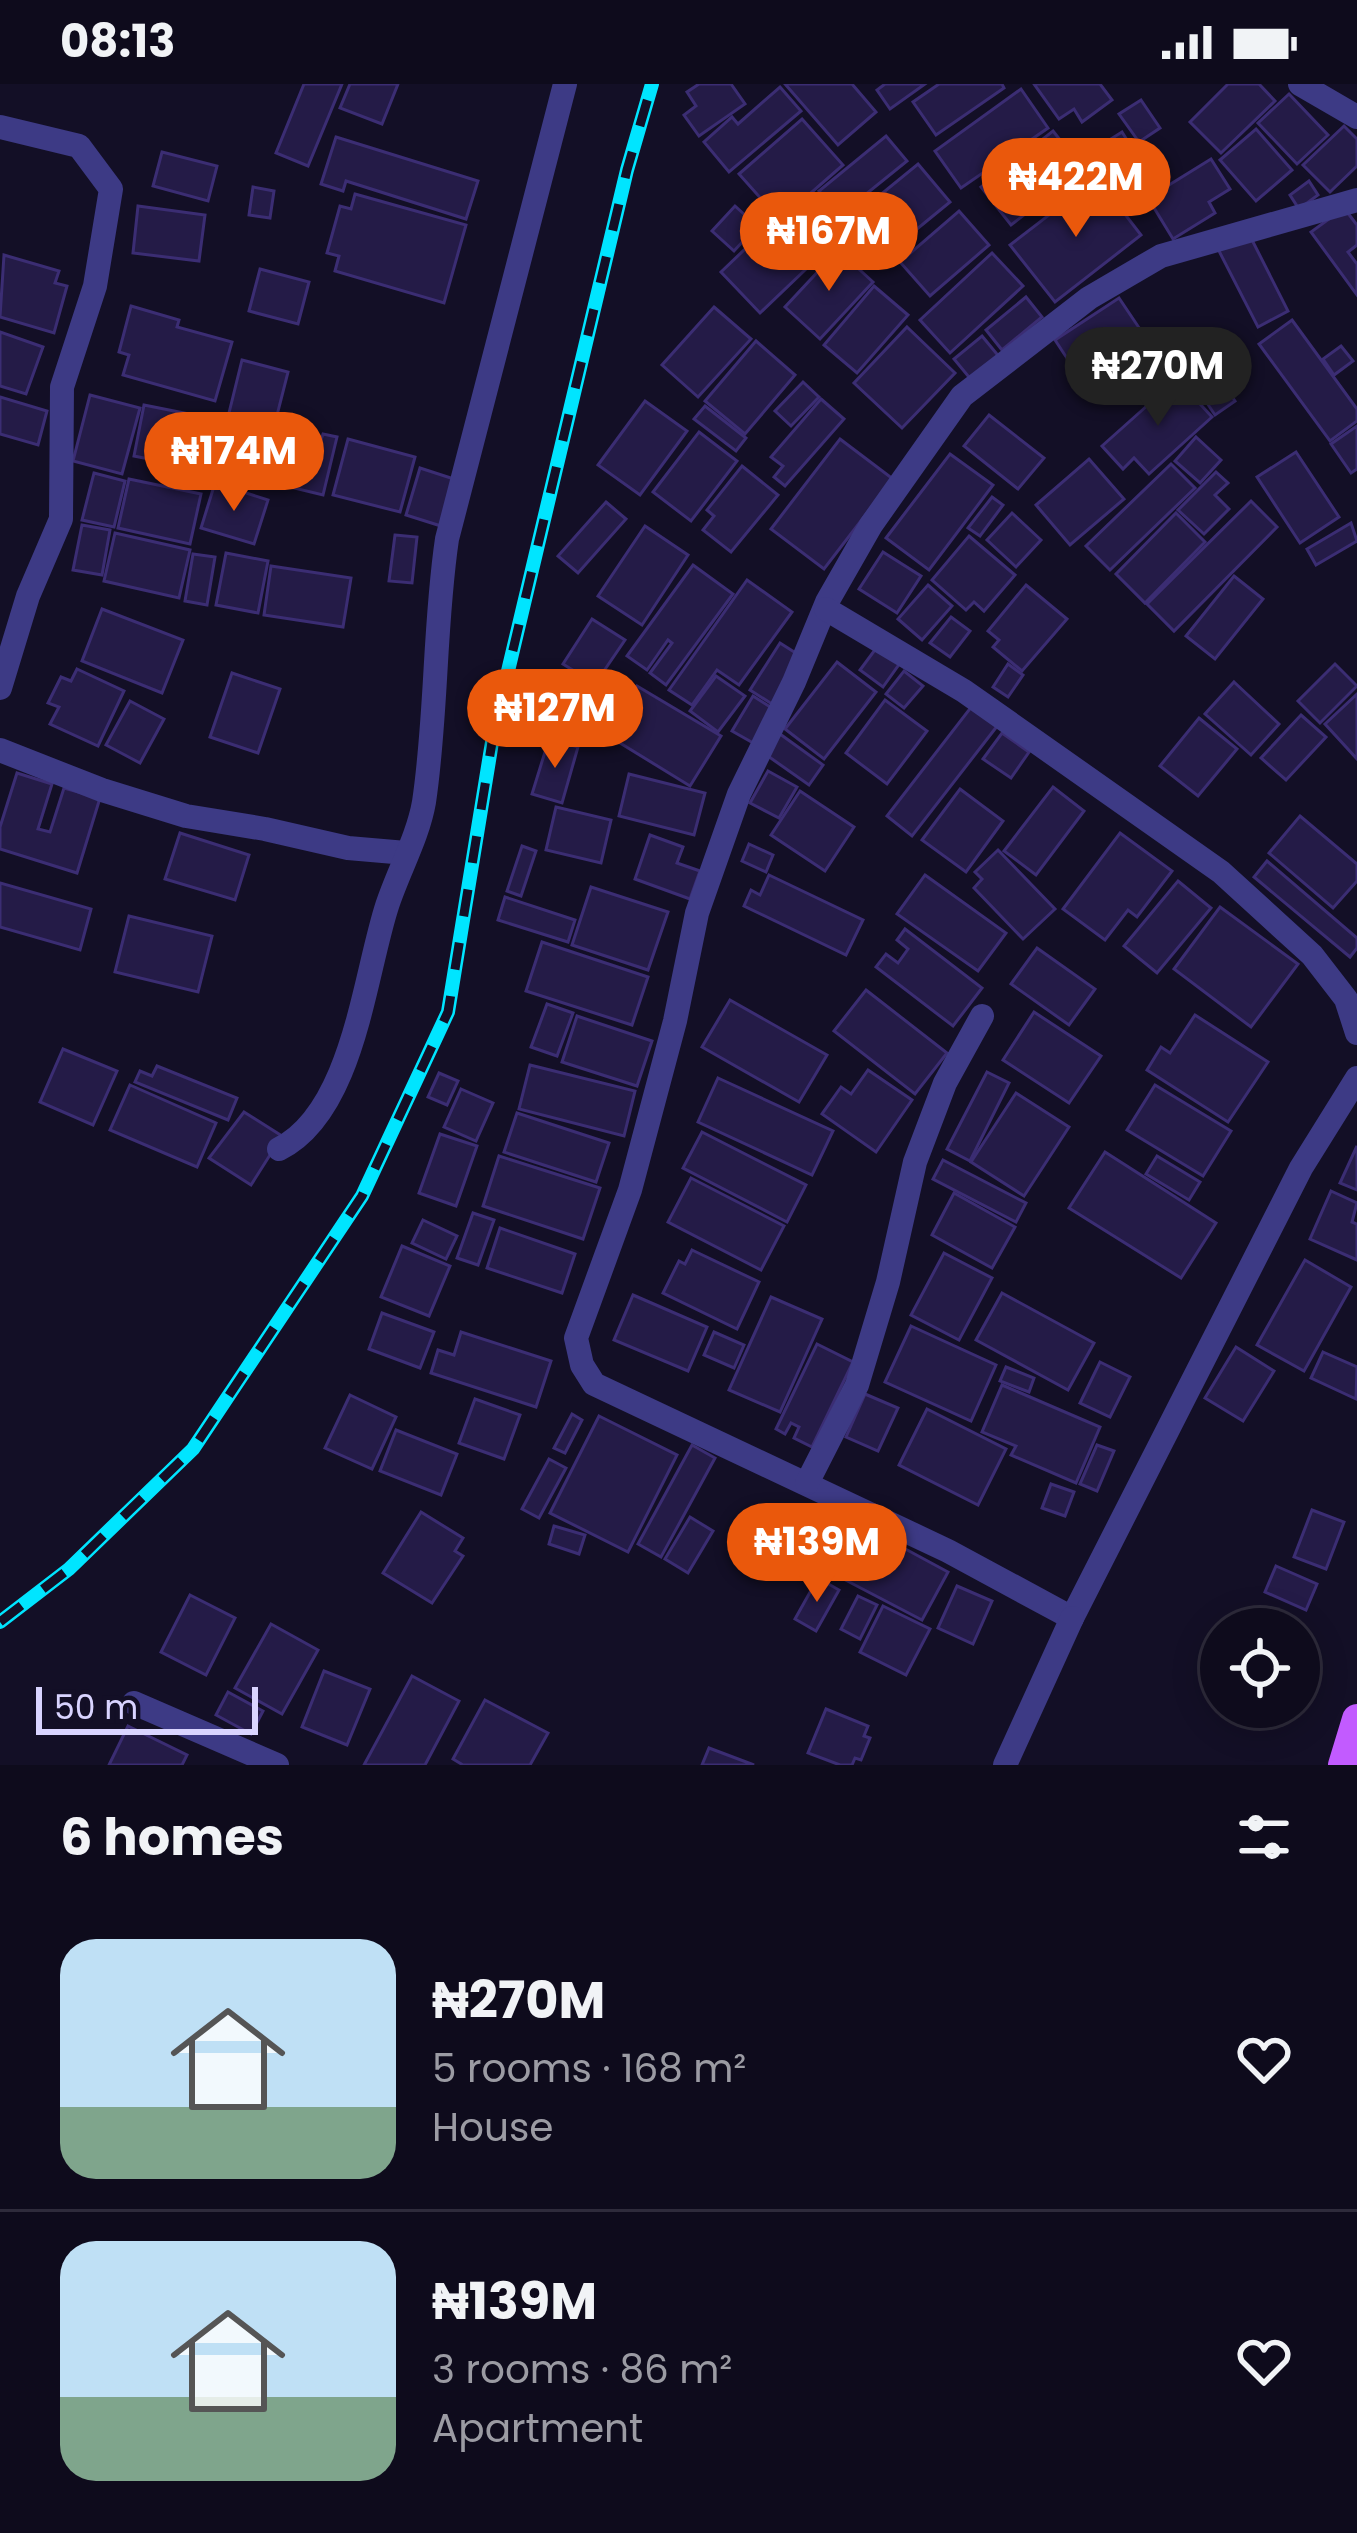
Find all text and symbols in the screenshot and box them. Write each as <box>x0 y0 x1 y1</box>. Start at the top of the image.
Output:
text: 08:13 <box>60 10 175 73</box>
pin: ₦422M <box>992 138 1160 240</box>
text: ₦422M <box>1009 149 1143 204</box>
pin: ₦167M <box>745 192 913 294</box>
text: ₦167M <box>767 203 891 258</box>
pin: ₦270M <box>1074 327 1242 429</box>
text: ₦270M <box>1092 338 1224 393</box>
pin: ₦174M <box>150 412 318 514</box>
text: ₦174M <box>171 423 297 478</box>
pin: ₦127M <box>471 669 639 771</box>
text: ₦127M <box>494 680 616 735</box>
pin: ₦139M <box>733 1503 901 1605</box>
text: ₦139M <box>754 1514 880 1569</box>
map controls <box>1200 1608 1320 1728</box>
button: locate <box>1200 1608 1320 1728</box>
scale bar <box>36 1681 258 1734</box>
text: 50 m <box>54 1684 138 1731</box>
text: 6 homes <box>60 1801 284 1873</box>
icon: filters <box>1231 1804 1297 1870</box>
text: ₦270M <box>432 1964 605 2036</box>
icon: home <box>156 1987 300 2131</box>
icon: heart <box>1231 2026 1297 2092</box>
text: 5 rooms · 168 m² <box>432 2041 746 2096</box>
text: House <box>432 2100 553 2155</box>
text: ₦139M <box>432 2265 597 2337</box>
icon: home <box>156 2289 300 2433</box>
icon: heart <box>1231 2328 1297 2394</box>
text: 3 rooms · 86 m² <box>432 2342 732 2397</box>
text: Apartment <box>432 2401 643 2456</box>

